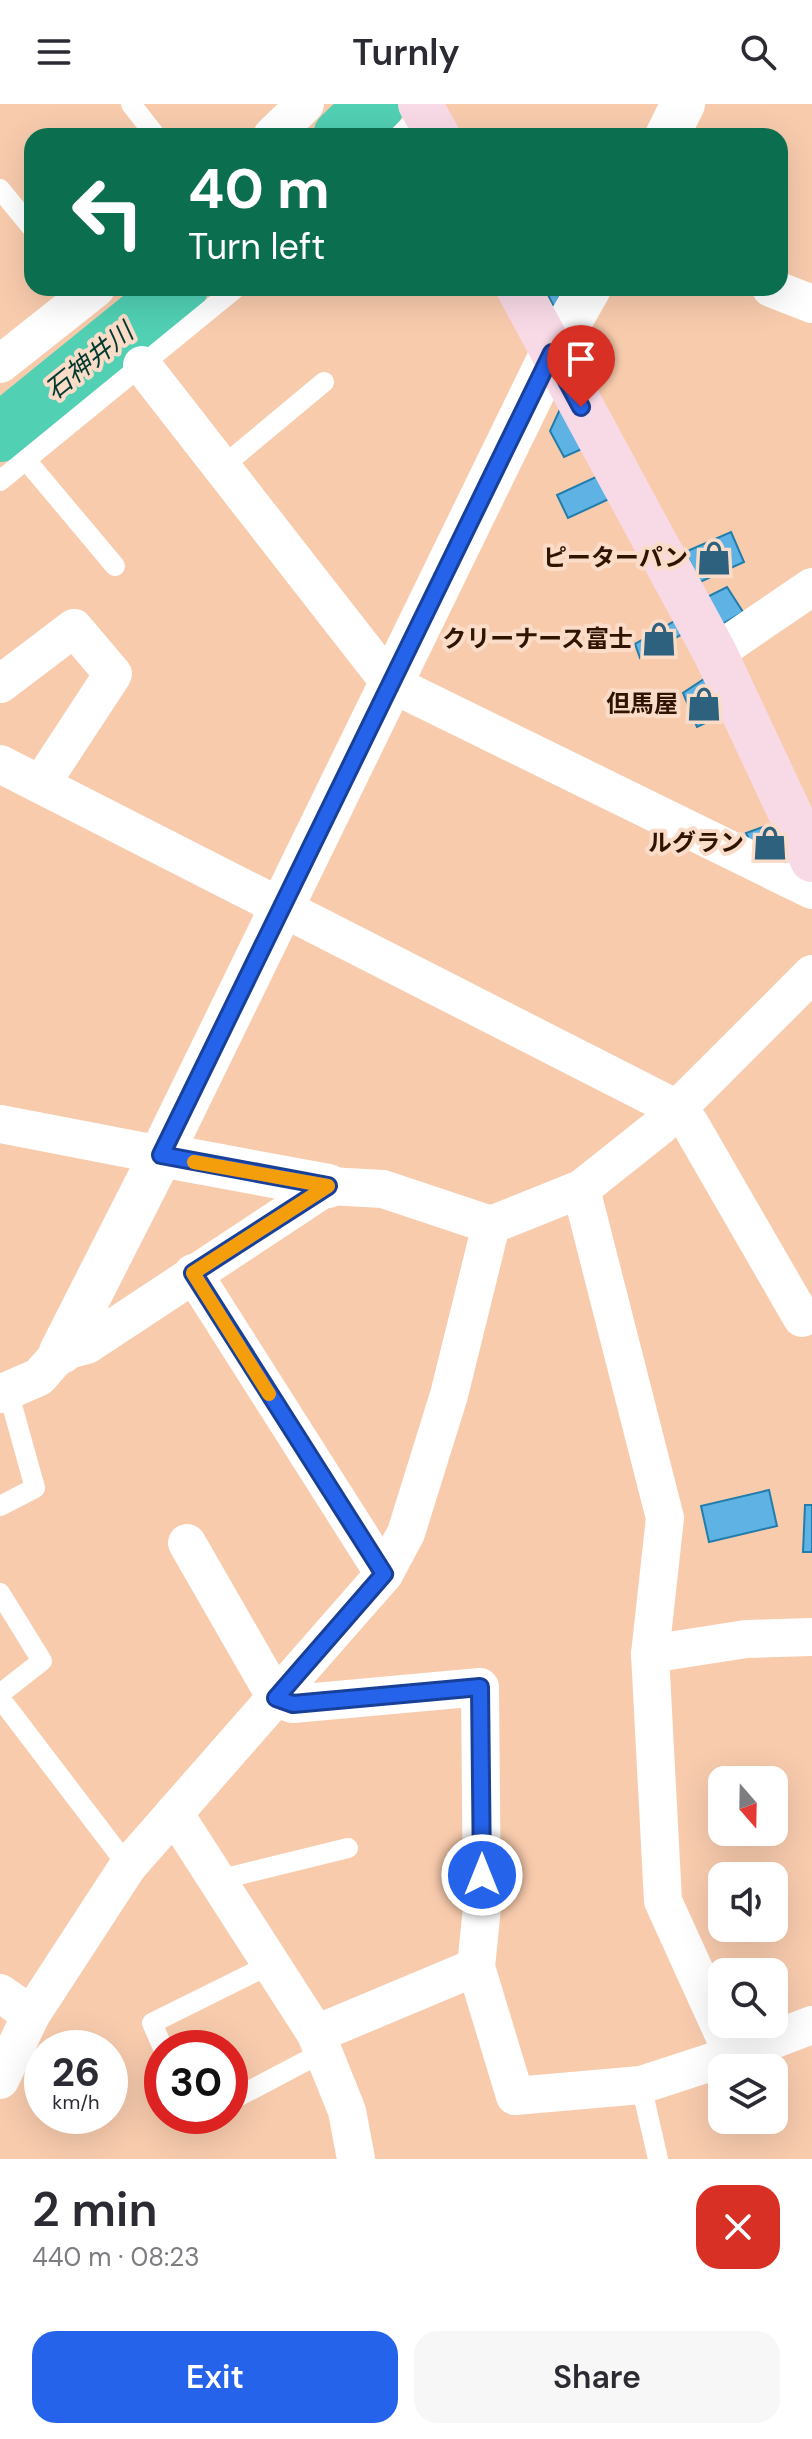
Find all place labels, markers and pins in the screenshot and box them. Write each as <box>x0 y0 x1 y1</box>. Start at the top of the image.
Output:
pin <box>547 325 615 407</box>
shop icon: ピーターパン <box>695 539 733 577</box>
place label: ピーターパン <box>543 542 688 573</box>
shop icon: クリーナース富士 <box>640 620 678 658</box>
place label: クリーナース富士 <box>442 623 633 654</box>
shop icon: 但馬屋 <box>685 685 723 723</box>
place label: 但馬屋 <box>606 688 678 719</box>
shop icon: ルグラン <box>751 824 789 862</box>
place label: ルグラン <box>648 827 744 858</box>

